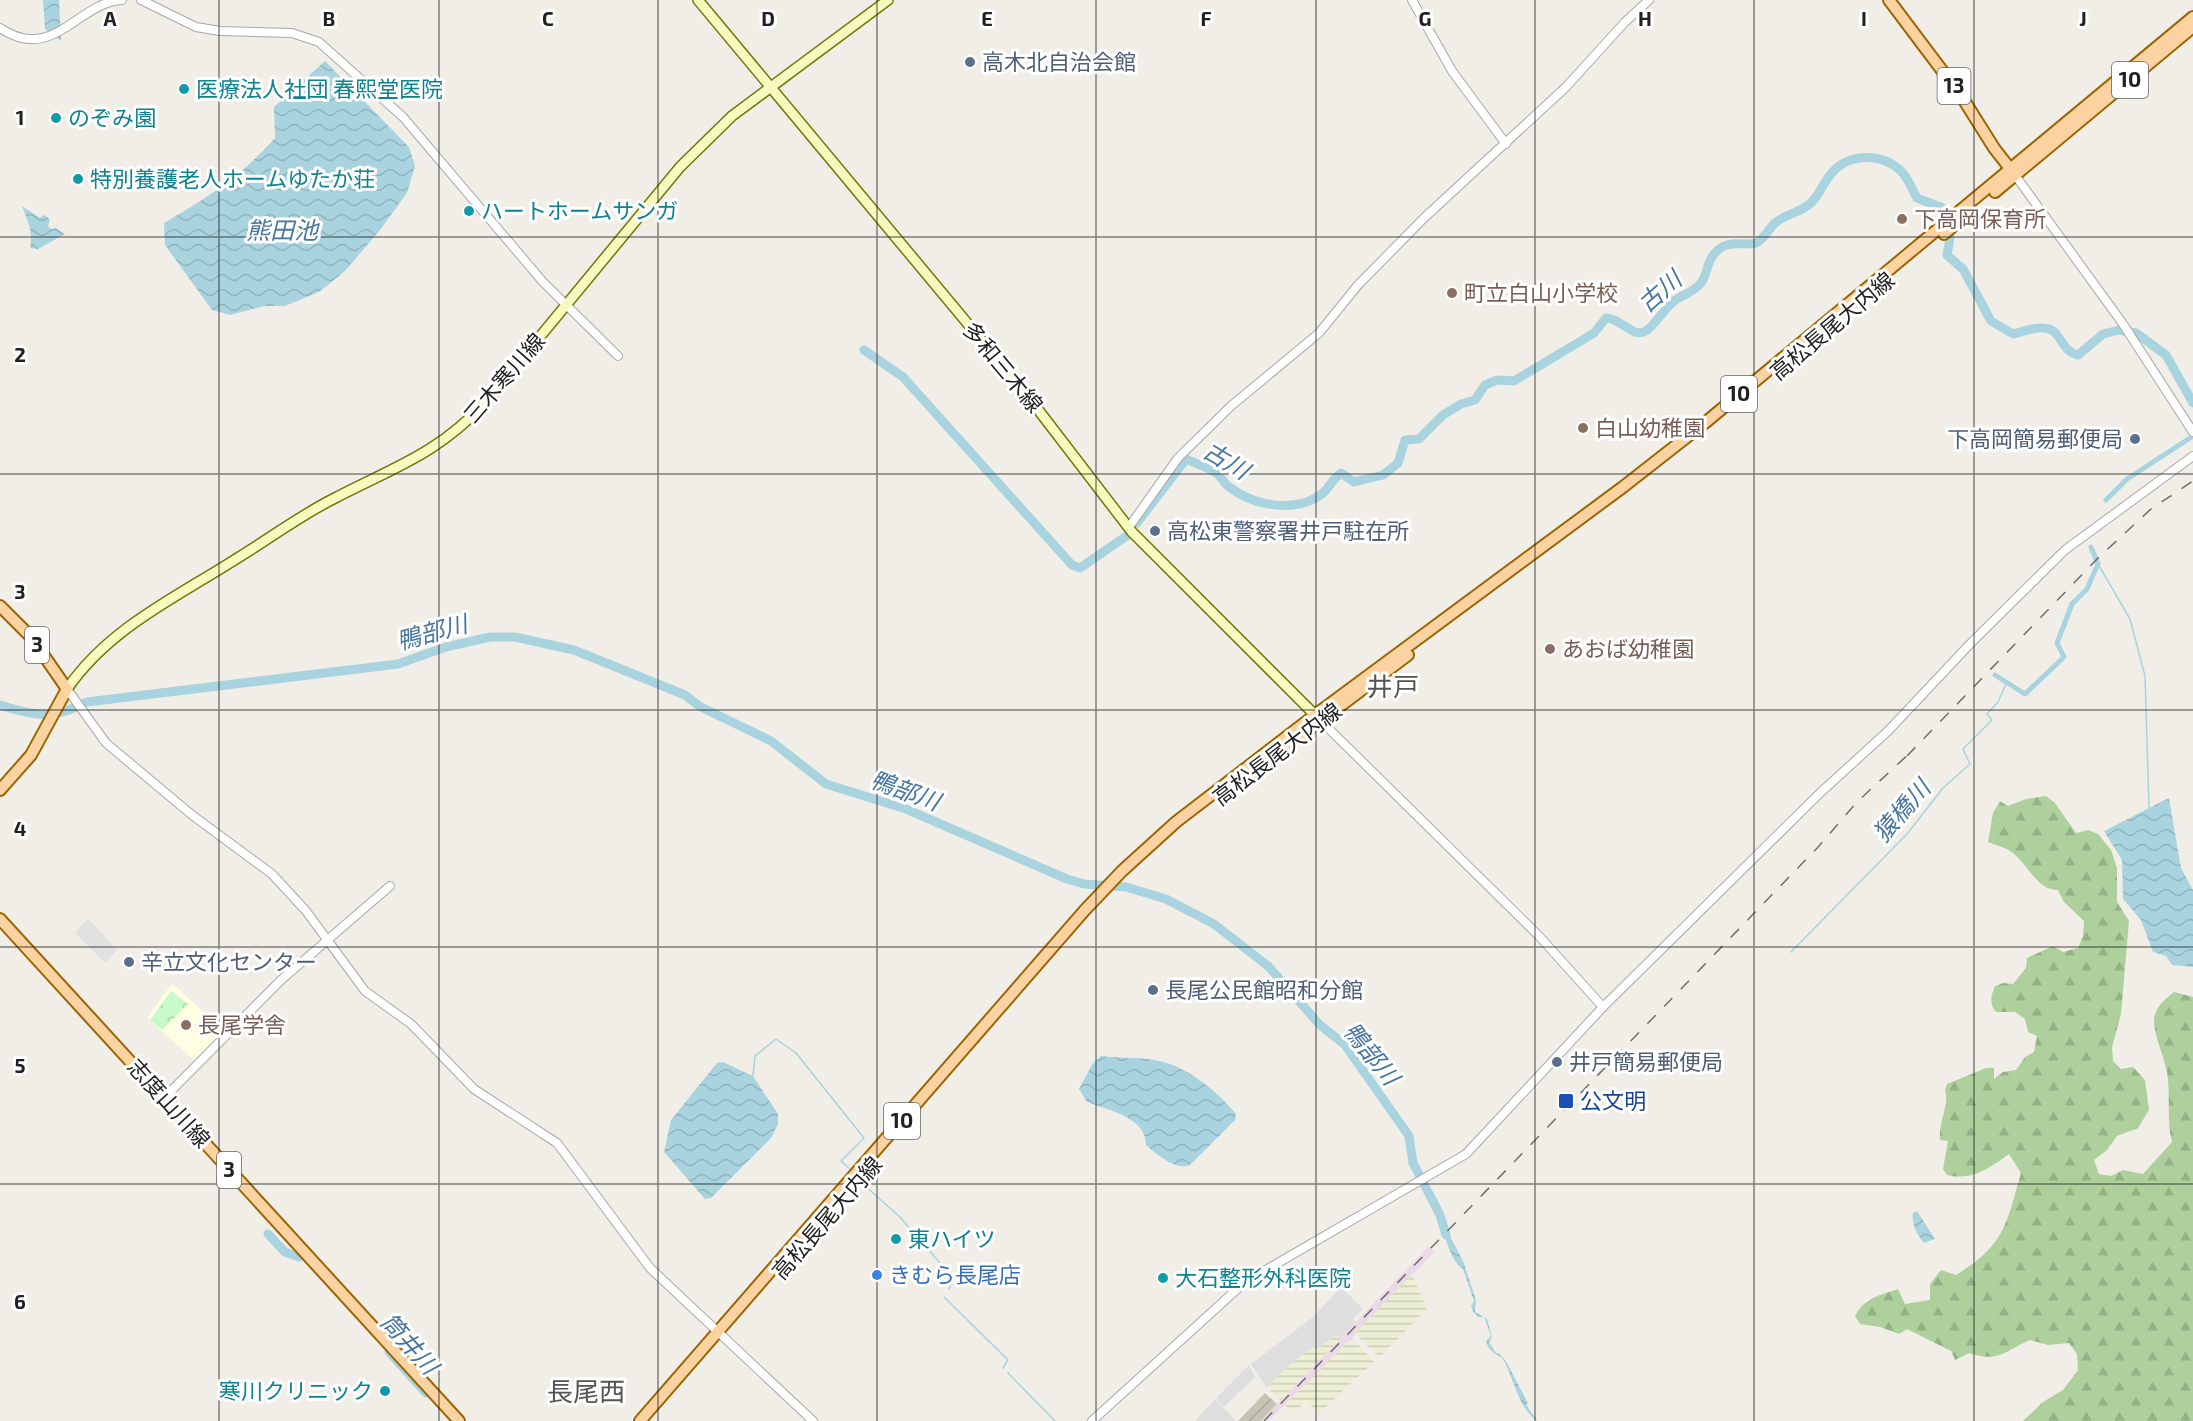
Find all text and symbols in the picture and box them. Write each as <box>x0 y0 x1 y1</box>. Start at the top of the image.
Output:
text: A <box>103 6 117 30</box>
text: B <box>323 6 335 30</box>
text: C <box>542 6 554 30</box>
text: D <box>761 6 775 30</box>
text: E <box>981 6 993 30</box>
text: F <box>1200 6 1212 30</box>
text: G <box>1419 6 1431 30</box>
text: H <box>1638 6 1652 30</box>
text: I <box>1861 6 1867 30</box>
text: J <box>2079 6 2087 30</box>
place label: 高木北自治会館 <box>982 48 1136 74</box>
marker: 高木北自治会館 <box>963 55 977 69</box>
road number: 10 <box>2112 62 2148 98</box>
road number: 13 <box>1938 68 1970 104</box>
place label: 医療法人社団 春熙堂医院 <box>196 75 443 101</box>
marker: 医療法人社団 春熙堂医院 <box>177 82 191 96</box>
place label: のぞみ園 <box>68 104 156 130</box>
text: 1 <box>16 105 24 129</box>
marker: のぞみ園 <box>49 111 63 125</box>
place label: 特別養護老人ホームゆたか荘 <box>90 165 375 191</box>
marker: 特別養護老人ホームゆたか荘 <box>71 172 85 186</box>
place label: ハートホームサンガ <box>481 197 678 223</box>
marker: ハートホームサンガ <box>462 204 476 218</box>
place label: 下高岡保育所 <box>1914 205 2046 231</box>
marker: 下高岡保育所 <box>1895 212 1909 226</box>
water label: 熊田池 <box>246 215 320 244</box>
water label: 古川 <box>1631 262 1689 318</box>
street label: 高松長尾大内線 <box>1764 266 1899 385</box>
place label: 町立白山小学校 <box>1464 279 1618 305</box>
marker: 町立白山小学校 <box>1445 286 1459 300</box>
street label: 多和三木線 <box>958 316 1049 417</box>
street label: 三木寒川線 <box>457 327 549 427</box>
text: 2 <box>14 342 26 366</box>
road number: 10 <box>1721 376 1757 412</box>
place label: 白山幼稚園 <box>1595 414 1705 440</box>
marker: 白山幼稚園 <box>1576 421 1590 435</box>
place label: 下高岡簡易郵便局 <box>1947 425 2123 451</box>
marker: 下高岡簡易郵便局 <box>2128 432 2142 446</box>
water label: 古川 <box>1199 435 1257 486</box>
place label: 高松東警察署井戸駐在所 <box>1167 517 1409 543</box>
marker: 高松東警察署井戸駐在所 <box>1148 524 1162 538</box>
text: 3 <box>14 579 26 603</box>
water label: 鴨部川 <box>393 607 473 655</box>
road number: 3 <box>25 627 49 663</box>
place label: あおば幼稚園 <box>1562 635 1694 661</box>
marker: あおば幼稚園 <box>1543 642 1557 656</box>
district label: 井戸 <box>1367 670 1419 701</box>
street label: 高松長尾大内線 <box>1207 696 1346 810</box>
water label: 鴨部川 <box>867 764 947 817</box>
water label: 猿橋川 <box>1866 771 1937 847</box>
text: 4 <box>14 816 27 840</box>
place label: 辛立文化センター <box>141 948 317 974</box>
marker: 辛立文化センター <box>122 955 136 969</box>
place label: 長尾公民館昭和分館 <box>1165 976 1363 1002</box>
marker: 長尾公民館昭和分館 <box>1146 983 1160 997</box>
place label: 長尾学舎 <box>198 1011 286 1037</box>
water label: 鴨部川 <box>1338 1016 1408 1092</box>
marker: 長尾学舎 <box>179 1018 193 1032</box>
place label: 井戸簡易郵便局 <box>1569 1048 1723 1074</box>
text: 5 <box>14 1053 26 1077</box>
street label: 志度山川線 <box>123 1053 216 1152</box>
marker: 井戸簡易郵便局 <box>1550 1055 1564 1069</box>
place label: 公文明 <box>1580 1087 1646 1113</box>
marker: 公文明 <box>1557 1092 1575 1110</box>
road number: 10 <box>884 1103 920 1139</box>
street label: 高松長尾大内線 <box>766 1151 887 1284</box>
road number: 3 <box>217 1152 241 1188</box>
place label: 東ハイツ <box>908 1225 996 1251</box>
marker: 東ハイツ <box>889 1232 903 1246</box>
place label: きむら長尾店 <box>889 1261 1021 1287</box>
place label: 大石整形外科医院 <box>1175 1264 1351 1290</box>
marker: きむら長尾店 <box>870 1268 884 1282</box>
marker: 大石整形外科医院 <box>1156 1271 1170 1285</box>
text: 6 <box>14 1289 26 1313</box>
water label: 筒井川 <box>375 1307 447 1382</box>
district label: 長尾西 <box>547 1375 625 1406</box>
place label: 寒川クリニック <box>219 1377 373 1403</box>
marker: 寒川クリニック <box>378 1384 392 1398</box>

